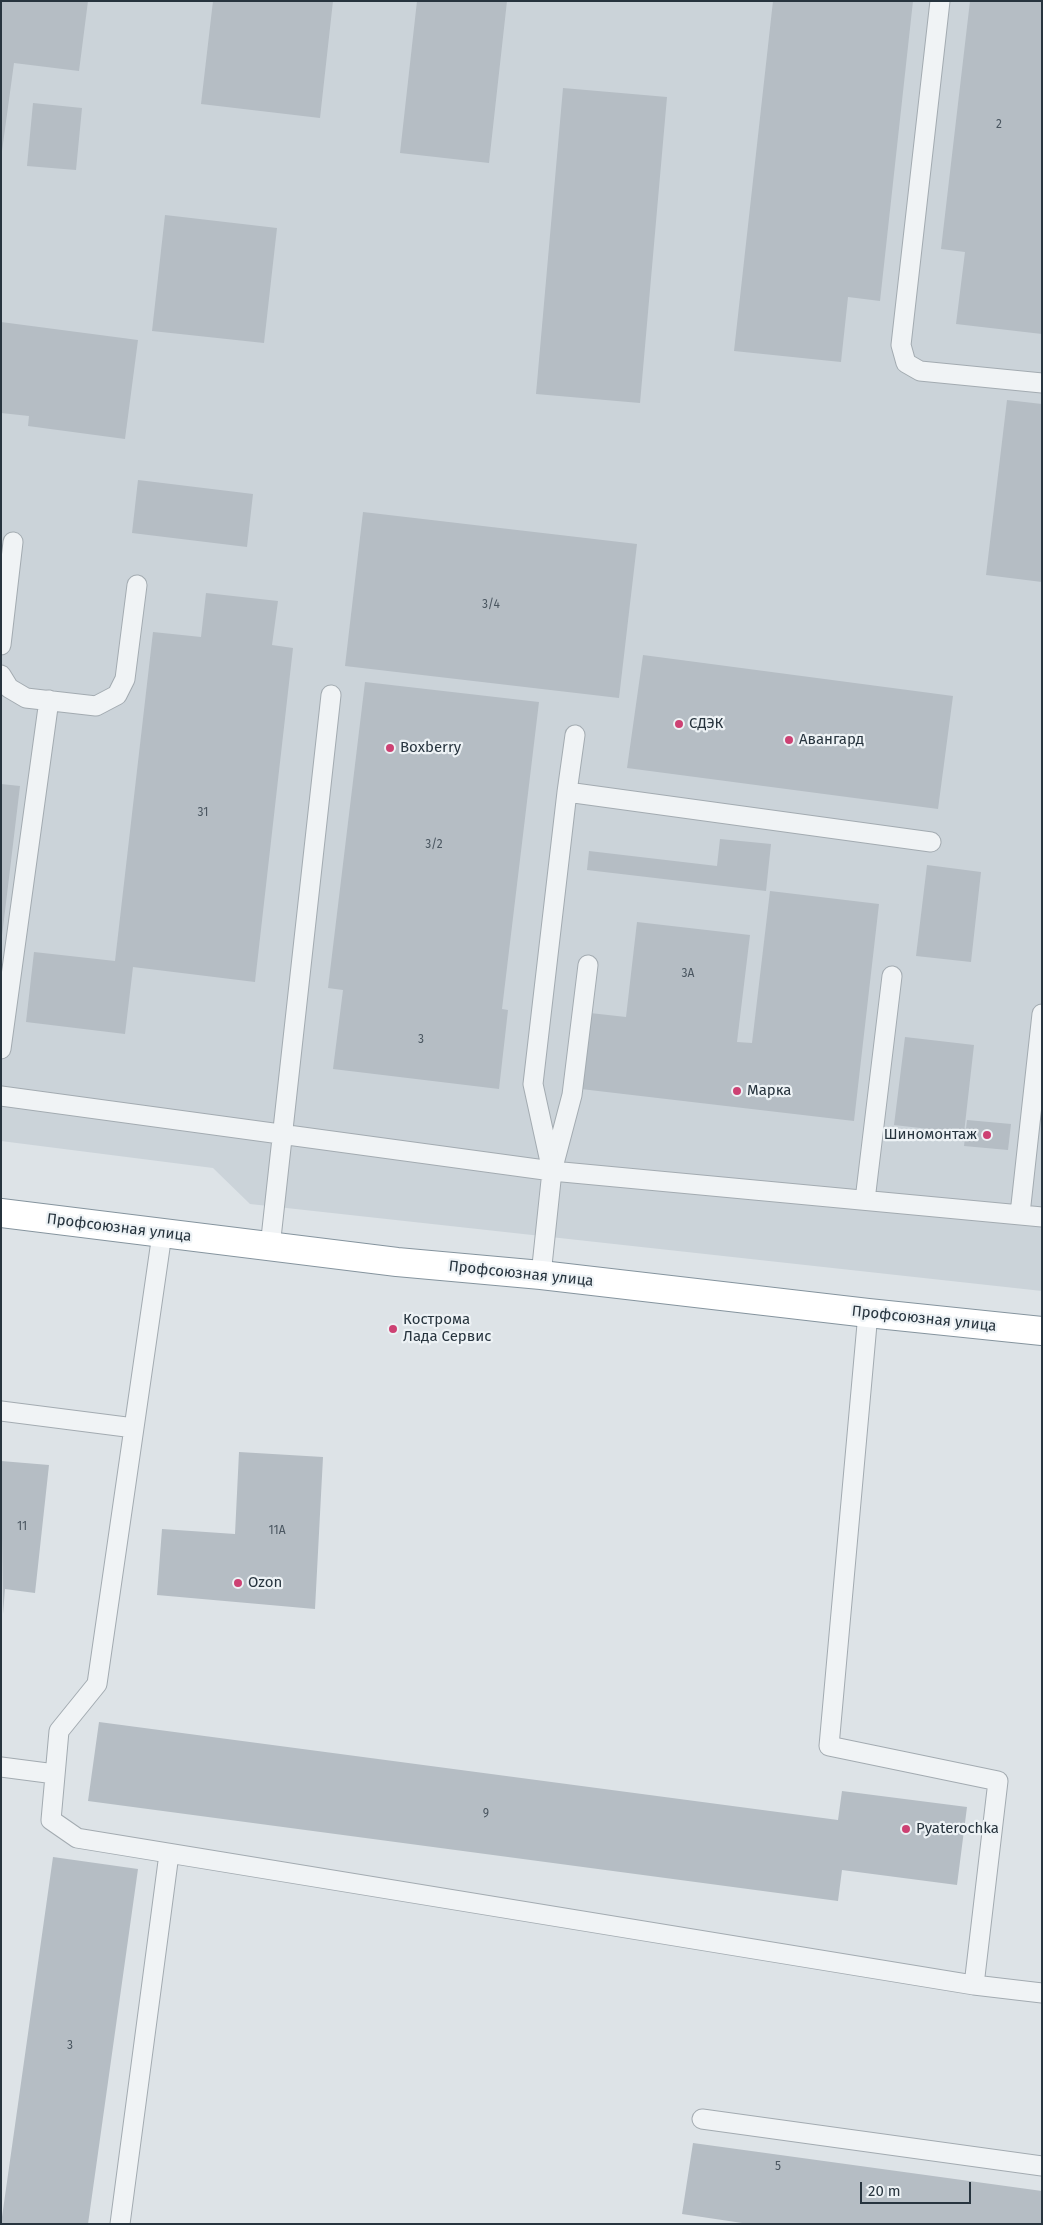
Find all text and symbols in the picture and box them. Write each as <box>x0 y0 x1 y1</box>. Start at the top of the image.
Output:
house number: 2 <box>996 118 1002 132</box>
house number: 3/4 <box>482 598 500 612</box>
place label: СДЭК <box>689 715 723 733</box>
marker: СДЭК <box>673 718 685 730</box>
place label: Авангард <box>799 731 864 749</box>
marker: Авангард <box>783 734 795 746</box>
place label: Boxberry <box>400 739 461 757</box>
marker: Boxberry <box>384 742 396 754</box>
house number: 31 <box>198 806 208 820</box>
house number: 3/2 <box>425 838 443 852</box>
house number: 3А <box>682 967 694 981</box>
house number: 3 <box>418 1033 424 1047</box>
place label: Марка <box>747 1082 791 1100</box>
marker: Марка <box>731 1085 743 1097</box>
place label: Шиномонтаж <box>884 1126 977 1144</box>
marker: Шиномонтаж <box>981 1129 993 1141</box>
street label: Профсоюзная улица <box>46 1210 192 1246</box>
street label: Профсоюзная улица <box>448 1257 594 1291</box>
street label: Профсоюзная улица <box>851 1302 997 1336</box>
place label: Кострома Лада Сервис <box>403 1311 491 1346</box>
marker: Кострома Лада Сервис <box>387 1323 399 1335</box>
house number: 11 <box>17 1520 27 1534</box>
house number: 11А <box>268 1524 286 1538</box>
place label: Ozon <box>248 1574 282 1592</box>
marker: Ozon <box>232 1577 244 1589</box>
house number: 9 <box>483 1807 489 1821</box>
place label: Pyaterochka <box>916 1820 999 1838</box>
marker: Pyaterochka <box>900 1823 912 1835</box>
house number: 3 <box>67 2039 73 2053</box>
house number: 5 <box>775 2160 781 2174</box>
scale bar <box>863 2172 974 2204</box>
text: 20 m <box>868 2182 901 2200</box>

